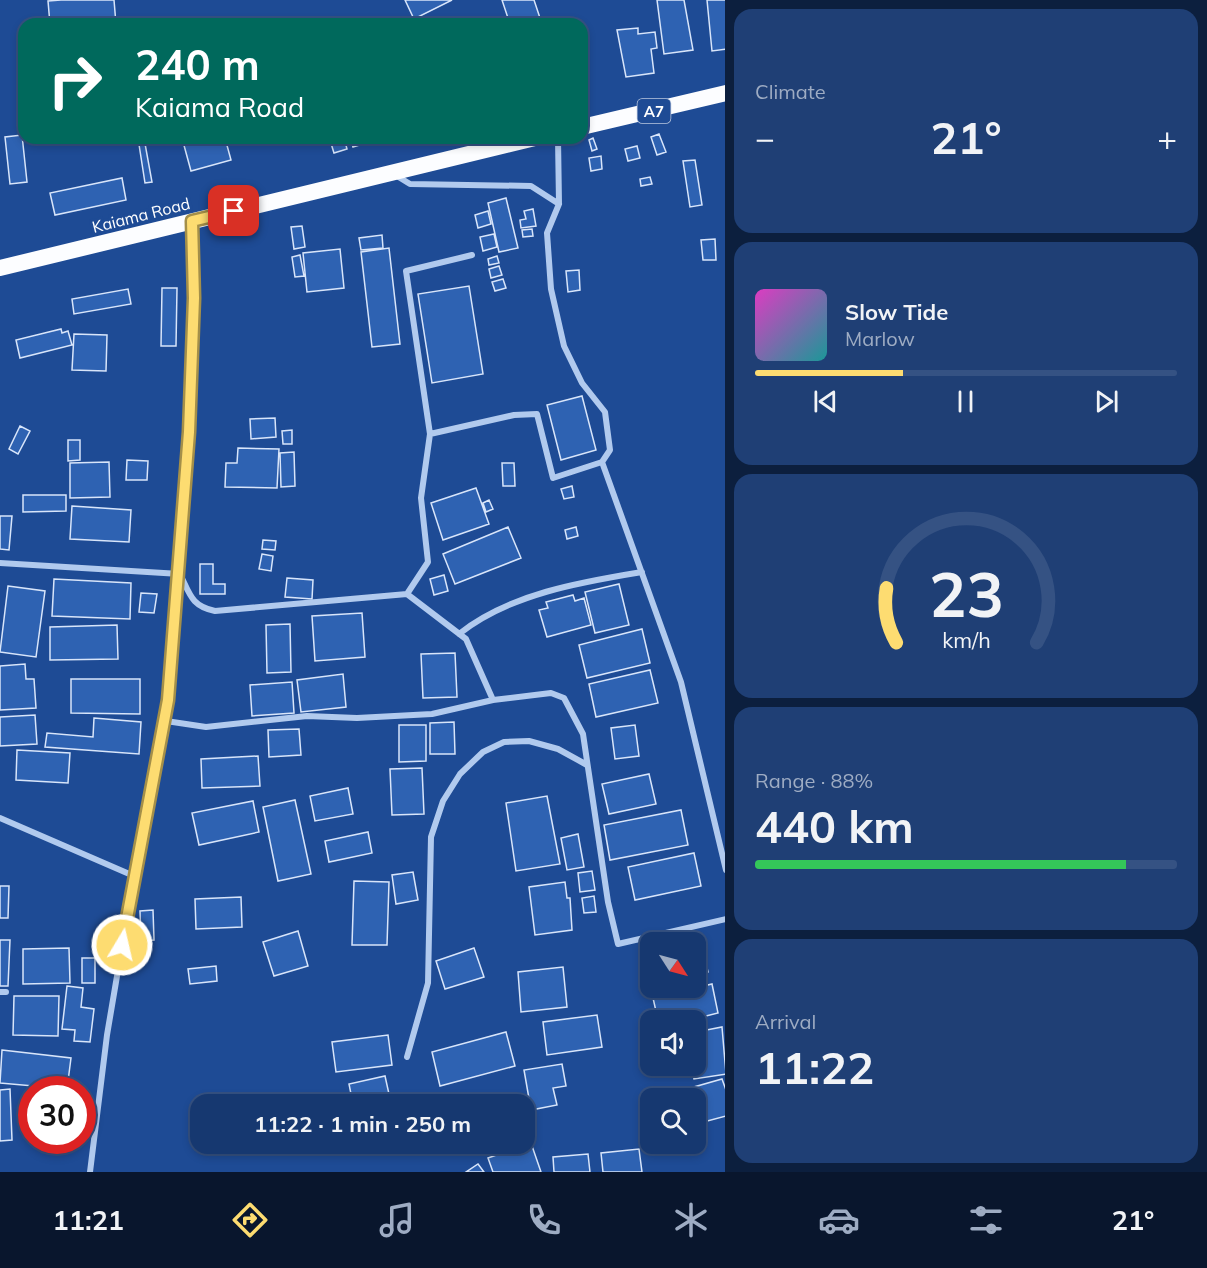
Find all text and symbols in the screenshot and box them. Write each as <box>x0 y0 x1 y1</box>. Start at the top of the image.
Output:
text: 240 m <box>135 38 260 91</box>
icon: right <box>36 42 114 120</box>
text: Climate <box>755 79 826 104</box>
text: Kaiama Road <box>135 90 304 124</box>
road number: A7 <box>638 99 670 123</box>
text: 21° <box>930 109 1002 165</box>
text: − <box>755 117 775 158</box>
text: + <box>1157 117 1177 158</box>
pin <box>208 185 259 236</box>
street label: Kaiama Road <box>90 193 192 237</box>
icon: arrive <box>217 194 250 227</box>
text: Slow Tide <box>845 298 948 326</box>
text: Marlow <box>845 326 915 351</box>
icon: previous <box>809 385 842 418</box>
icon: pause <box>949 385 982 418</box>
icon: next <box>1090 385 1123 418</box>
text: 23 <box>929 554 1003 633</box>
text: km/h <box>942 626 990 653</box>
text: Range · 88% <box>755 768 873 793</box>
text: 440 km <box>755 798 914 854</box>
position arrow <box>90 913 154 977</box>
north arrow <box>640 932 706 998</box>
map controls <box>640 932 706 1154</box>
text: Arrival <box>755 1009 816 1034</box>
button: sound <box>640 1010 706 1076</box>
text: 11:22 <box>755 1039 874 1095</box>
speed limit sign: 30 <box>18 1076 96 1154</box>
button: search <box>640 1088 706 1154</box>
text: 11:22 · 1 min · 250 m <box>254 1110 471 1138</box>
icon: directions <box>229 1199 271 1241</box>
icon: music <box>376 1199 418 1241</box>
icon: phone <box>523 1199 565 1241</box>
icon: climate <box>670 1199 712 1241</box>
icon: car <box>818 1199 860 1241</box>
icon: filters <box>965 1199 1007 1241</box>
text: 11:21 <box>53 1203 124 1237</box>
text: 21° <box>1112 1203 1154 1237</box>

